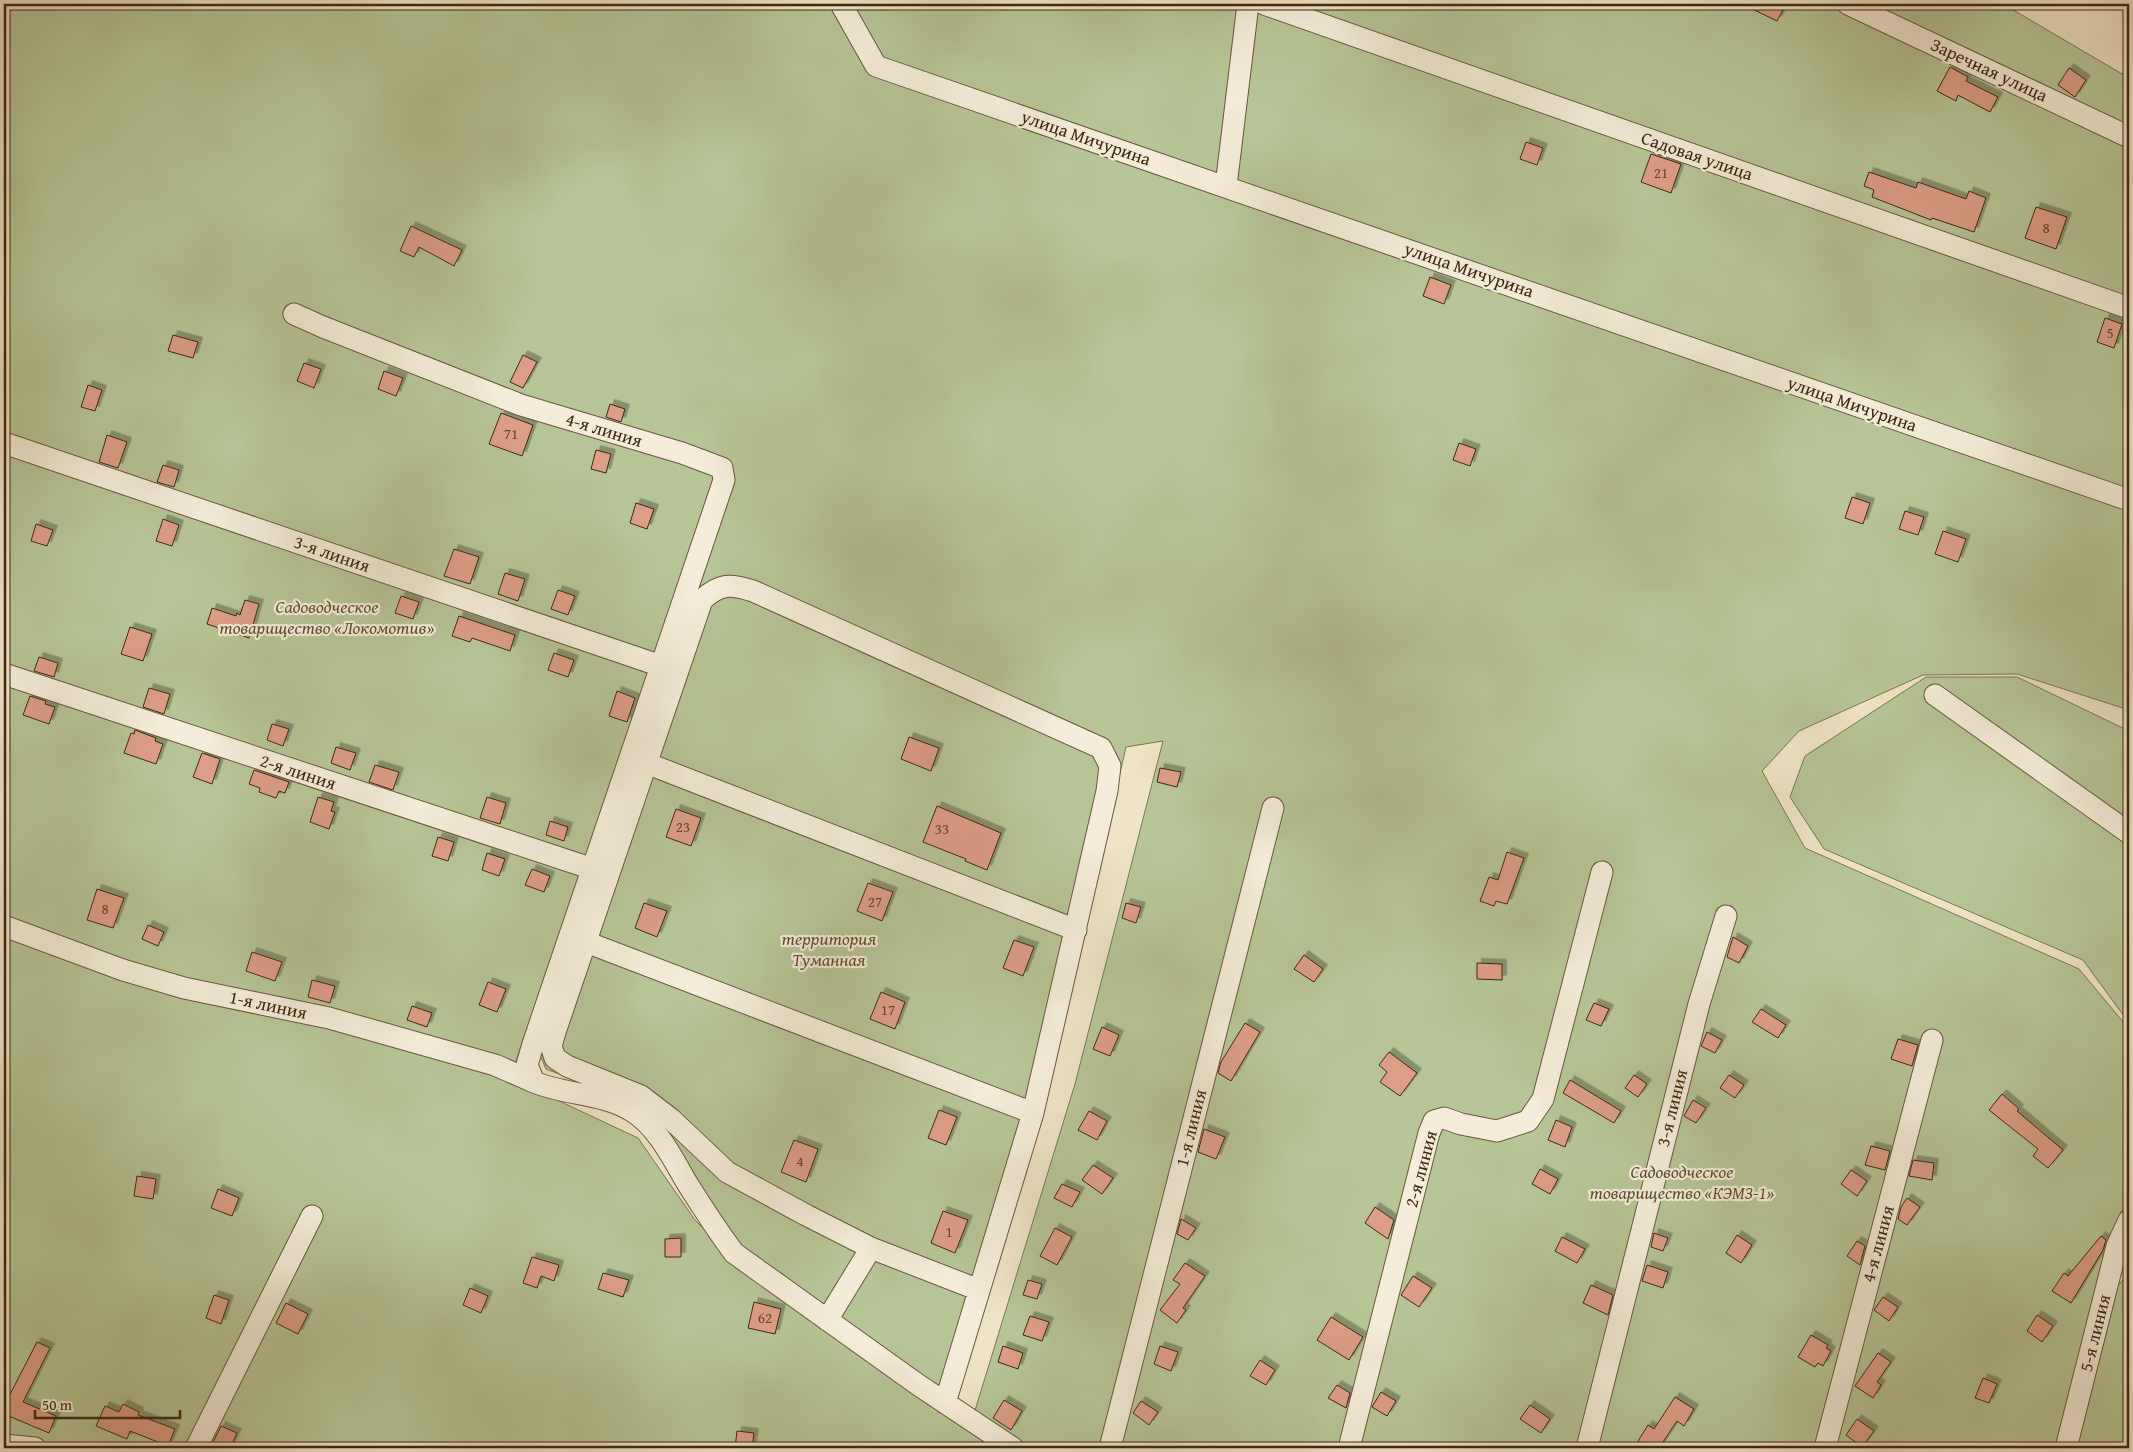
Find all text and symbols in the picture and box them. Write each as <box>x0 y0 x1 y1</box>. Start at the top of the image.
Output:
street label: Заречная улица <box>1926 31 2053 109</box>
street label: улица Мичурина <box>1017 102 1155 173</box>
street label: Садовая улица <box>1638 124 1757 187</box>
house number: 21 <box>1654 162 1668 183</box>
house number: 8 <box>2042 217 2050 238</box>
street label: улица Мичурина <box>1400 234 1538 305</box>
house number: 5 <box>2106 322 2114 343</box>
street label: улица Мичурина <box>1783 368 1921 439</box>
street label: 4-я линия <box>563 405 646 454</box>
house number: 71 <box>504 423 518 444</box>
street label: 3-я линия <box>291 528 374 579</box>
park label: Садоводческое товарищество «Локомотив» <box>219 593 435 641</box>
street label: 2-я линия <box>257 747 340 797</box>
house number: 23 <box>676 816 690 837</box>
house number: 33 <box>935 818 949 839</box>
house number: 27 <box>868 891 882 912</box>
house number: 8 <box>101 898 109 919</box>
park label: территория Туманная <box>782 925 876 973</box>
street label: 1-я линия <box>227 983 309 1026</box>
house number: 17 <box>881 999 895 1020</box>
street label: 3-я линия <box>1649 1066 1694 1149</box>
street label: 1-я линия <box>1168 1086 1213 1169</box>
street label: 2-я линия <box>1397 1127 1444 1210</box>
house number: 4 <box>796 1150 804 1171</box>
park label: Садоводческое товарищество «КЭМЗ-1» <box>1590 1158 1774 1206</box>
street label: 4-я линия <box>1854 1202 1901 1285</box>
house number: 1 <box>945 1221 953 1242</box>
street label: 5-я линия <box>2072 1291 2117 1374</box>
house number: 62 <box>758 1307 772 1328</box>
scale bar <box>35 1387 180 1419</box>
text: 50 m <box>42 1394 73 1415</box>

